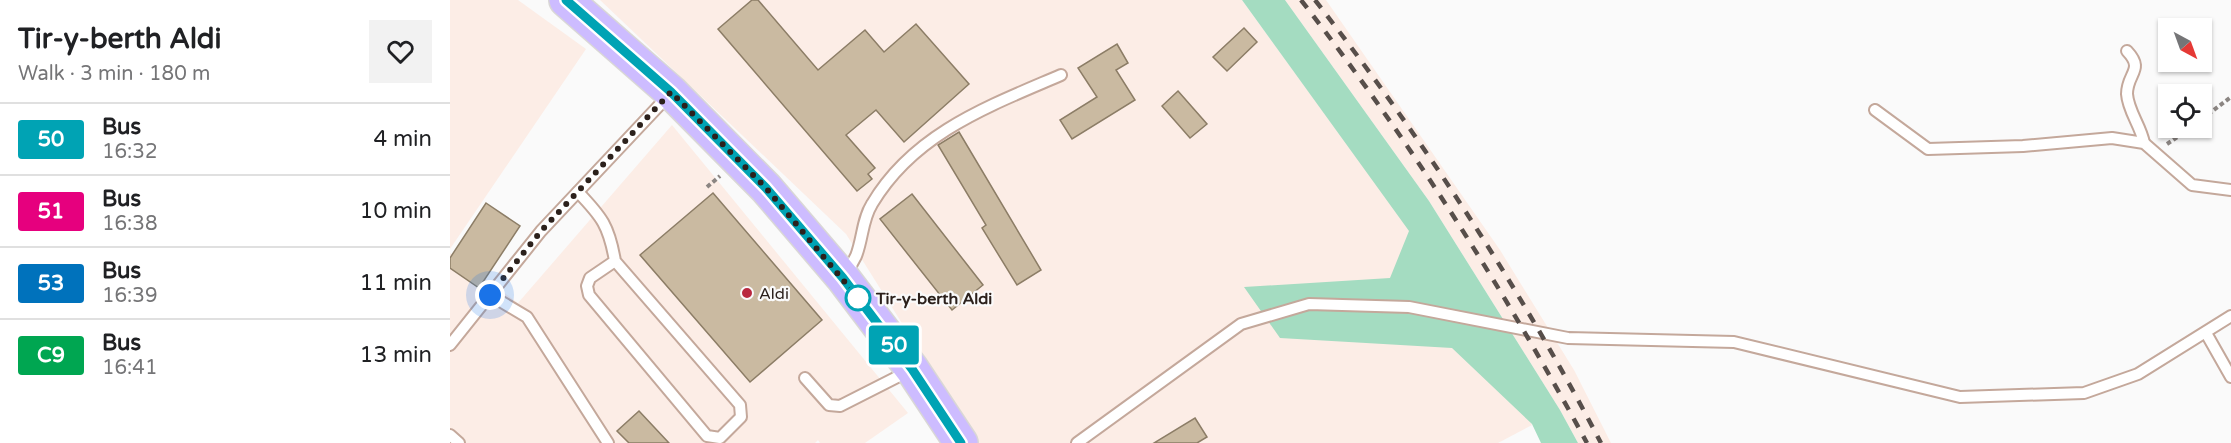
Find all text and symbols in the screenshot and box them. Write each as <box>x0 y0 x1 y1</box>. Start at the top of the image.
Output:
north arrow <box>2158 18 2212 72</box>
map controls <box>2158 18 2212 138</box>
button: heart <box>369 20 432 83</box>
text: Tir-y-berth Aldi <box>18 22 222 56</box>
text: Walk · 3 min · 180 m <box>18 62 210 86</box>
button: locate <box>2158 84 2212 138</box>
text: Bus <box>102 114 141 140</box>
text: 4 min <box>373 126 432 152</box>
text: 50 <box>38 127 64 152</box>
text: 16:32 <box>102 140 157 164</box>
text: Bus <box>102 186 141 212</box>
text: 10 min <box>360 198 432 224</box>
text: 51 <box>38 199 64 224</box>
text: 16:38 <box>102 212 157 236</box>
text: Bus <box>102 258 141 284</box>
text: 11 min <box>360 270 432 296</box>
text: 53 <box>38 271 64 296</box>
your location <box>475 280 505 310</box>
text: 16:39 <box>102 284 157 308</box>
place label: Aldi <box>759 284 789 304</box>
marker: Tir-y-berth Aldi <box>845 285 871 311</box>
marker: Aldi <box>740 286 754 300</box>
place label: Tir-y-berth Aldi <box>875 289 992 309</box>
line badge: 50 <box>867 326 921 364</box>
text: Bus <box>102 330 141 356</box>
text: 50 <box>881 333 907 358</box>
text: 13 min <box>360 342 432 368</box>
text: C9 <box>37 343 65 368</box>
text: 16:41 <box>102 356 157 380</box>

